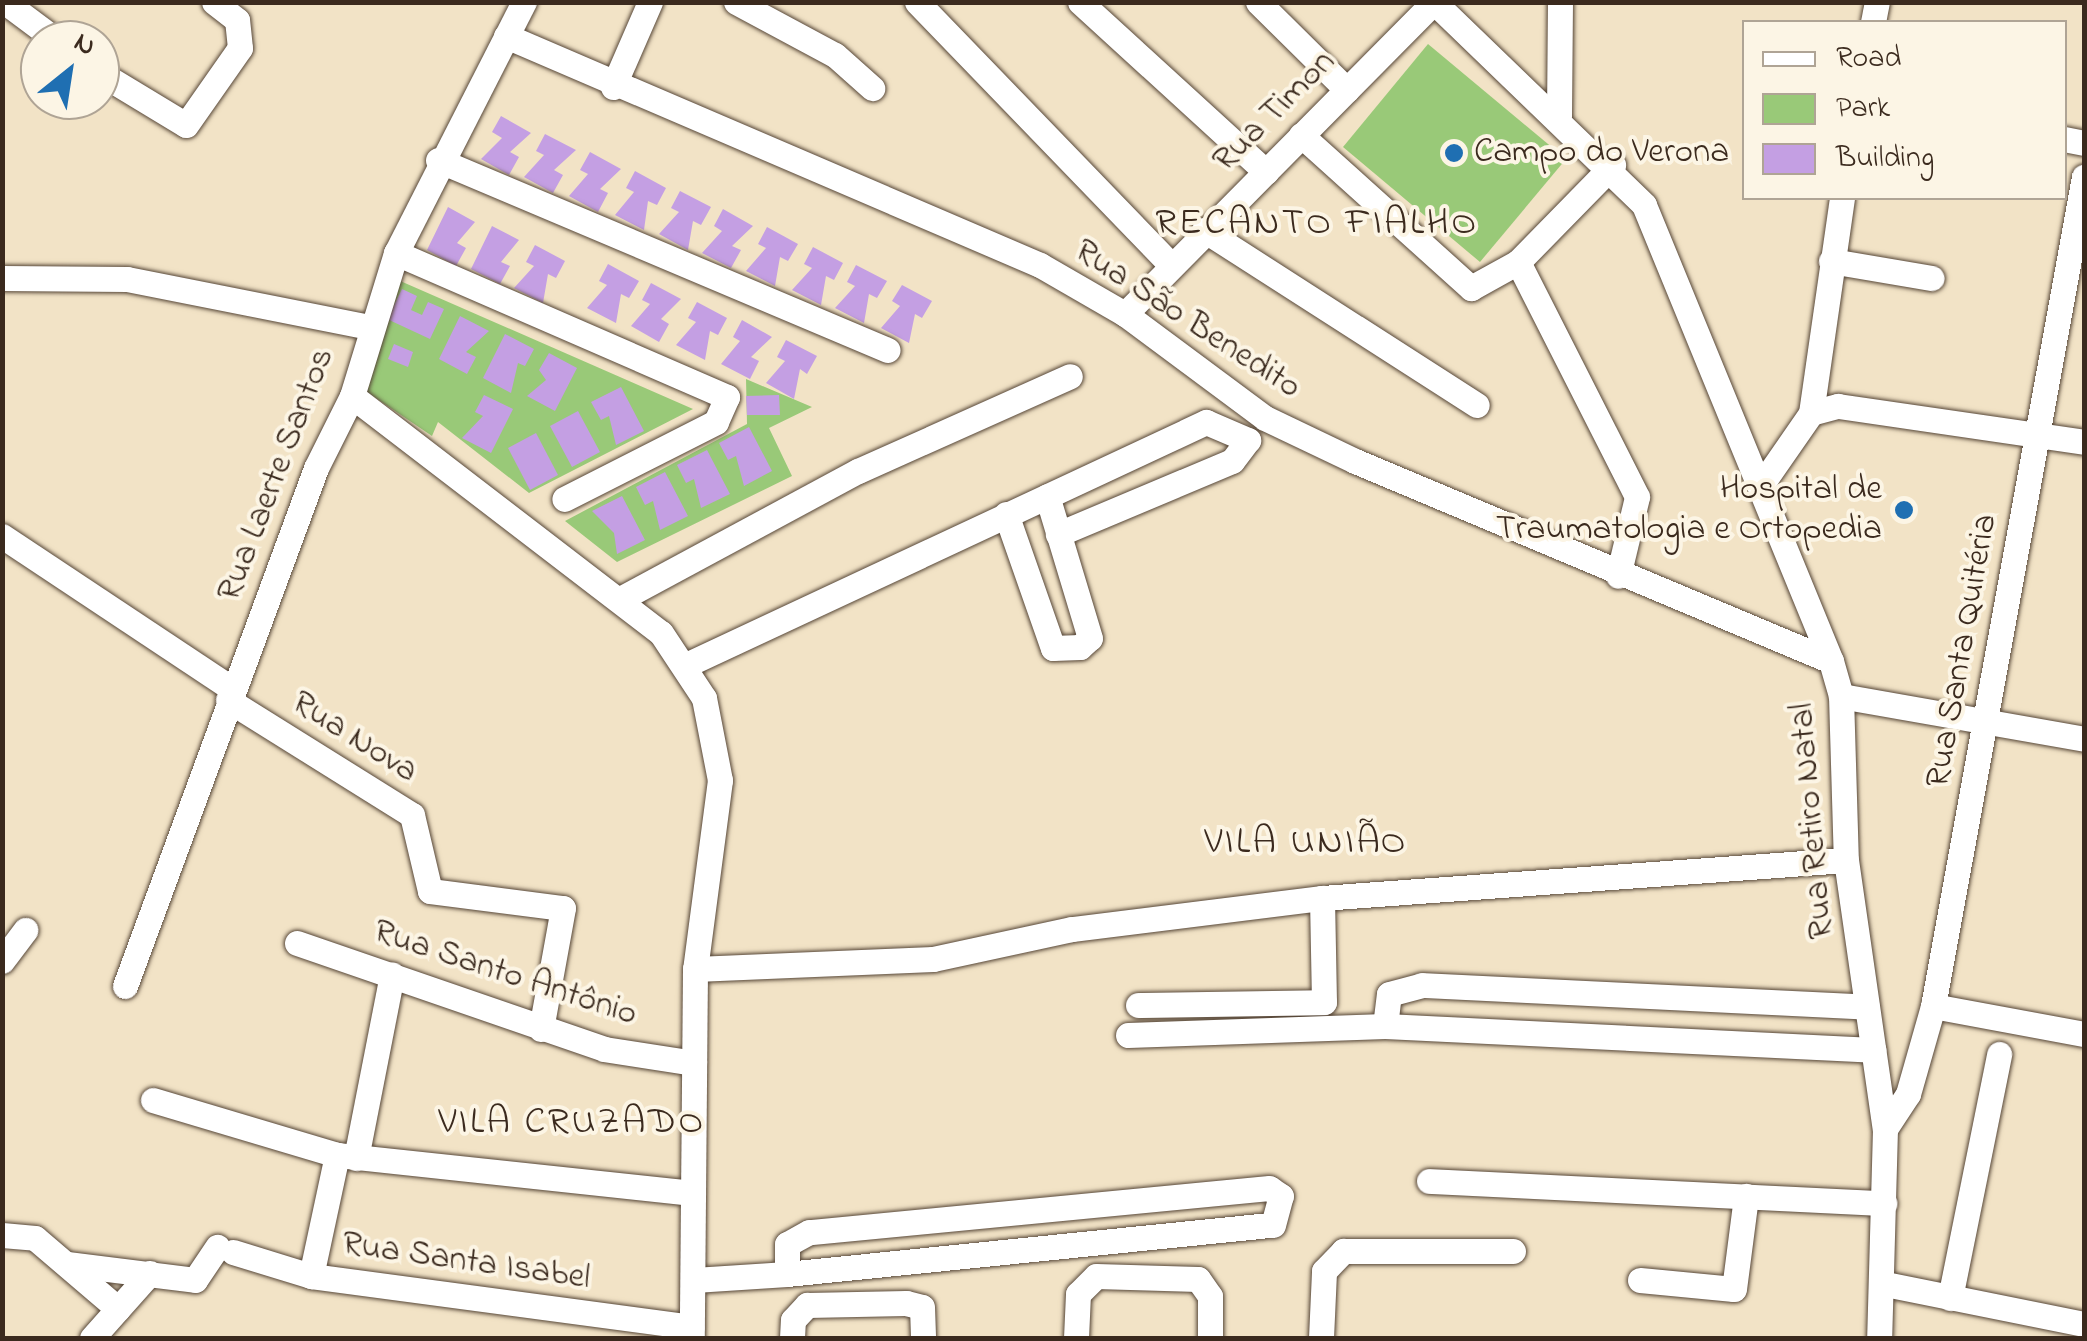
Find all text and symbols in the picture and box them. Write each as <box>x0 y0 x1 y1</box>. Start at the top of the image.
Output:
north arrow <box>20 20 120 120</box>
legend <box>1742 20 2067 200</box>
text: N <box>66 23 103 68</box>
text: Road <box>1836 37 1901 81</box>
street label: Rua Timon <box>1205 42 1345 182</box>
text: Park <box>1836 87 1890 131</box>
place label: Campo do Verona <box>1474 132 1729 174</box>
text: Building <box>1836 137 1934 181</box>
marker: Campo do Verona <box>1443 142 1465 164</box>
district label: RECANTO FIALHO <box>1155 202 1479 248</box>
street label: Rua São Benedito <box>1066 231 1308 409</box>
street label: Rua Laerte Santos <box>209 342 345 608</box>
place label: Hospital de Traumatologia e Ortopedia <box>1496 469 1882 551</box>
marker: Hospital de Traumatologia e Ortopedia <box>1891 497 1917 523</box>
street label: Rua Santa Quitéria <box>1918 511 2008 791</box>
street label: Rua Nova <box>283 683 425 793</box>
street label: Rua Retiro Natal <box>1782 701 1844 941</box>
district label: VILA UNIÃO <box>1204 821 1408 867</box>
street label: Rua Santo Antônio <box>368 912 642 1036</box>
district label: VILA CRUZADO <box>438 1101 706 1147</box>
street label: Rua Santa Isabel <box>339 1224 593 1300</box>

